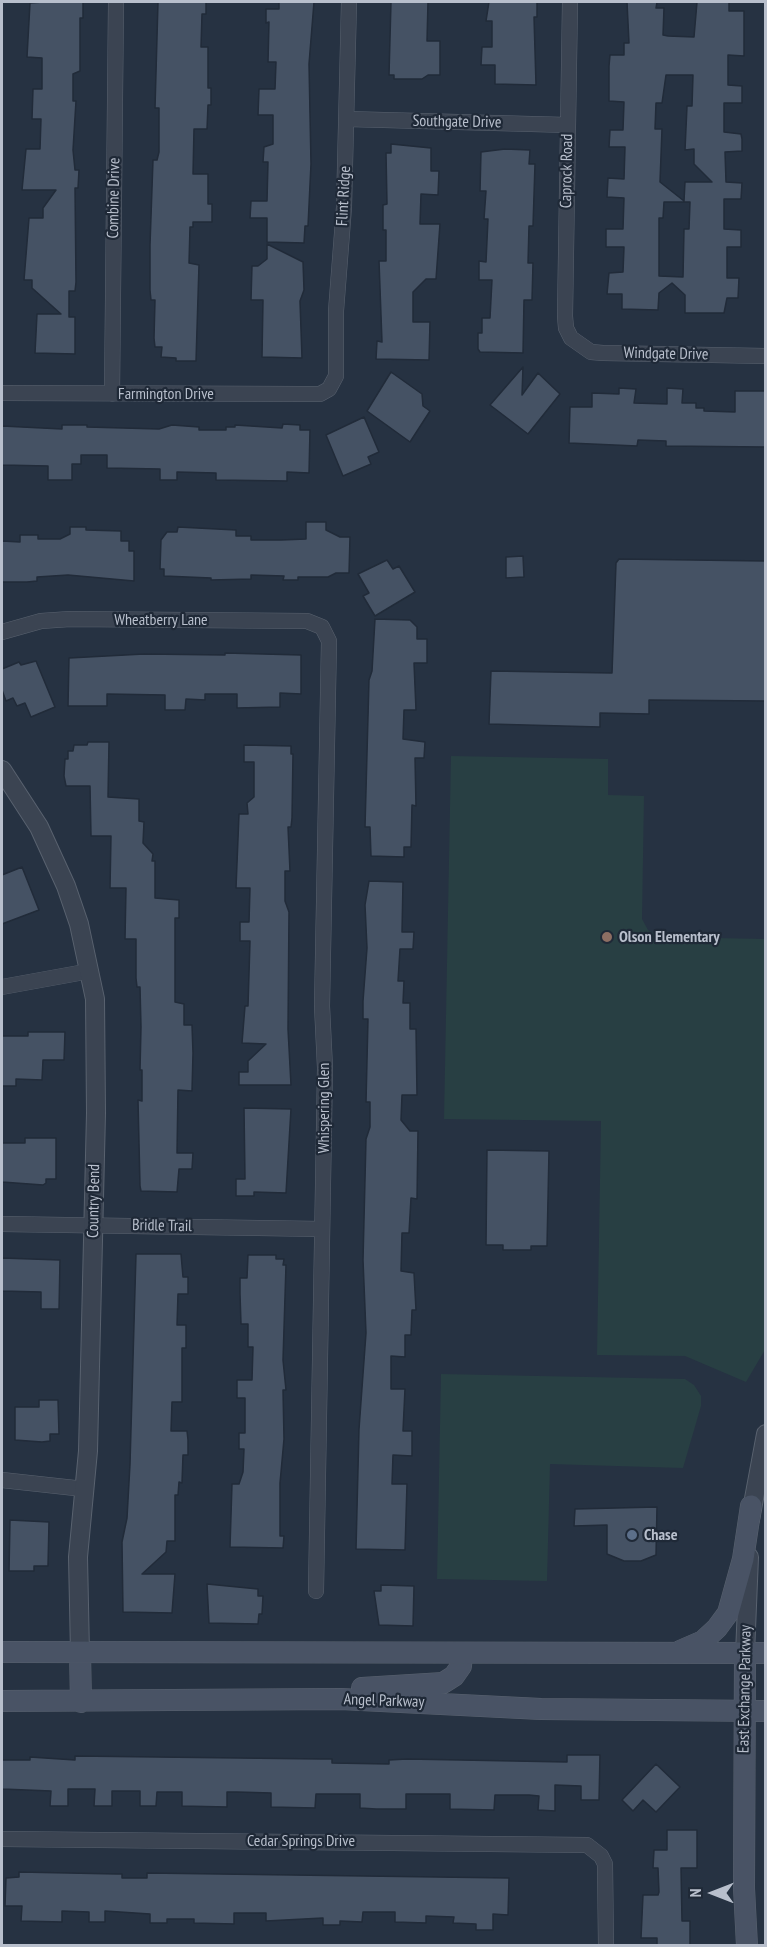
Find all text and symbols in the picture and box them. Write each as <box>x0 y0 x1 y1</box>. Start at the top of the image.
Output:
street label: Southgate Drive <box>412 112 502 132</box>
street label: Caprock Road <box>557 134 577 208</box>
street label: Combine Drive <box>104 157 124 239</box>
street label: Flint Ridge <box>333 165 355 227</box>
street label: Windgate Drive <box>623 344 709 364</box>
street label: Farmington Drive <box>118 384 214 404</box>
street label: Wheatberry Lane <box>114 610 208 630</box>
place label: Olson Elementary <box>619 927 720 947</box>
marker: Olson Elementary <box>600 930 614 944</box>
street label: Whispering Glen <box>314 1063 334 1153</box>
street label: Country Bend <box>84 1164 104 1238</box>
street label: Bridle Trail <box>132 1216 192 1236</box>
place label: Chase <box>644 1525 678 1545</box>
marker: Chase <box>625 1528 639 1542</box>
street label: East Exchange Parkway <box>734 1625 756 1753</box>
street label: Angel Parkway <box>343 1690 425 1712</box>
street label: Cedar Springs Drive <box>247 1831 355 1851</box>
north arrow <box>683 1863 743 1923</box>
text: N <box>685 1889 705 1897</box>

